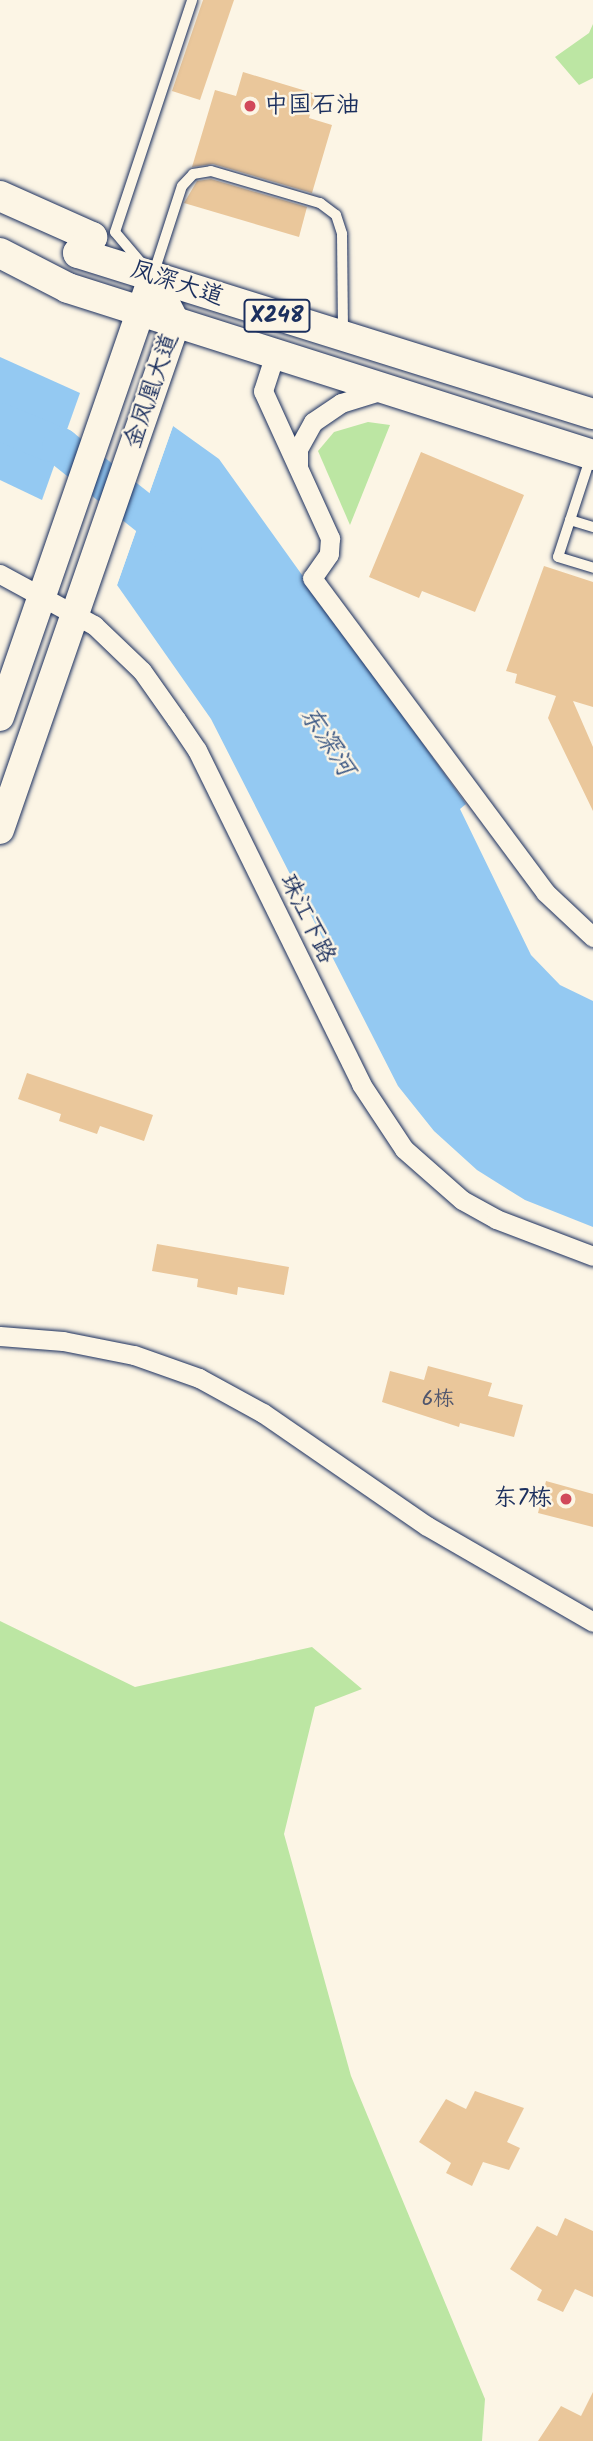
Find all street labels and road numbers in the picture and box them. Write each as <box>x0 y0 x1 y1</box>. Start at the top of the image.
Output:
street label: 凤深大道 <box>127 255 227 313</box>
road number: X248 <box>242 296 312 336</box>
street label: 金凤凰大道 <box>119 330 185 452</box>
street label: 珠江下路 <box>273 870 341 968</box>

